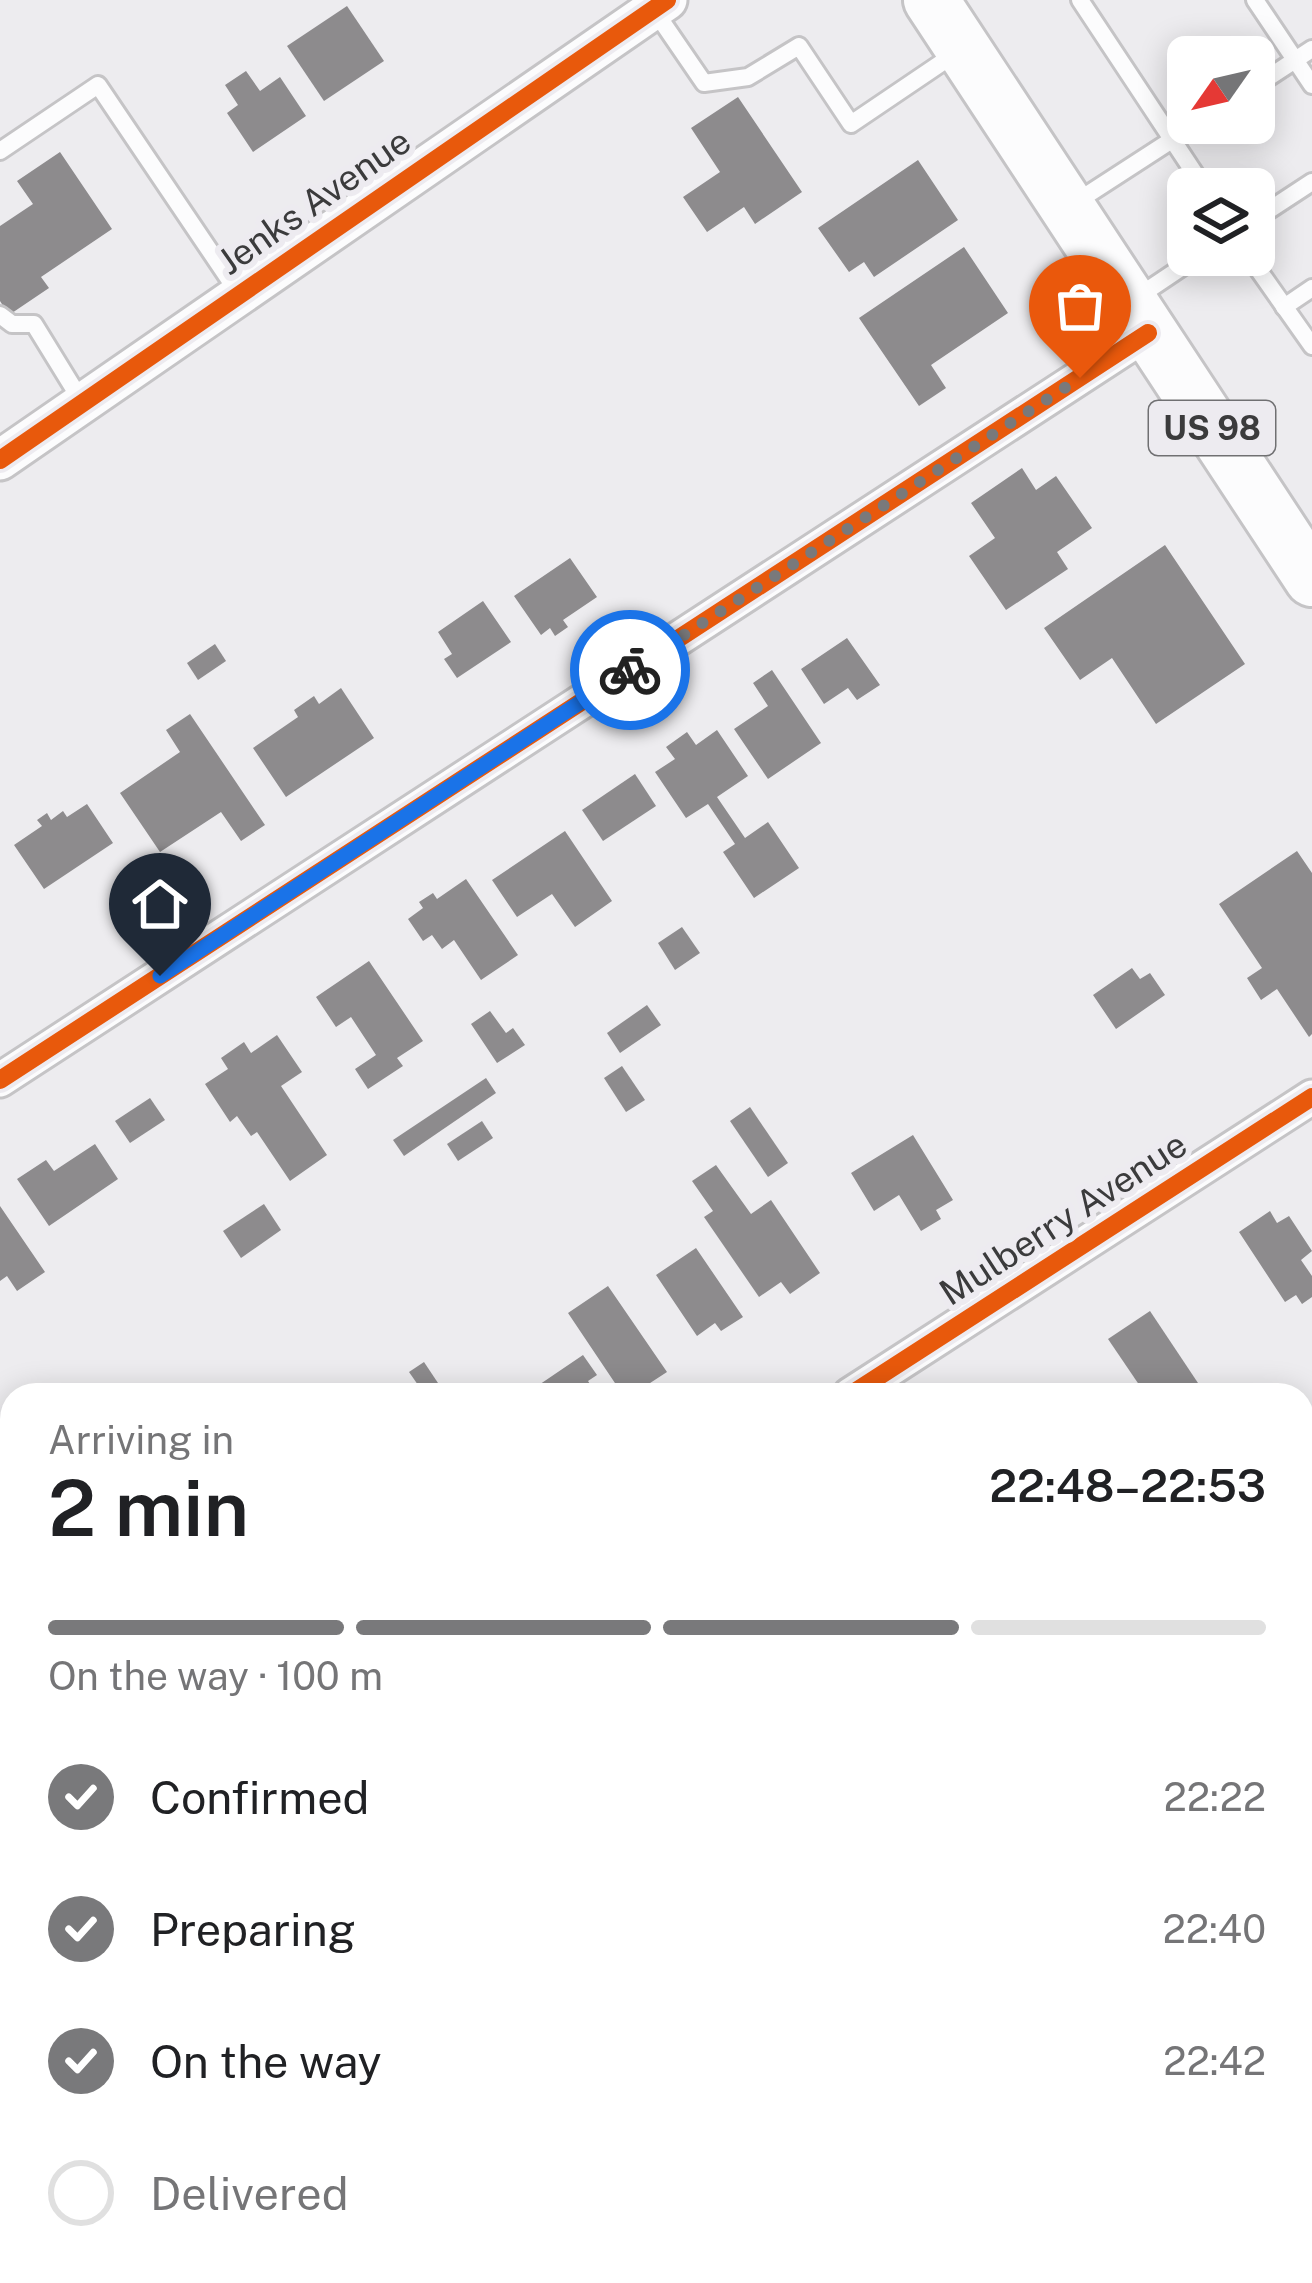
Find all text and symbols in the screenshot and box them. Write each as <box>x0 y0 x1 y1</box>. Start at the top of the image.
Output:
north arrow <box>1167 36 1275 144</box>
map controls <box>1167 36 1275 276</box>
street label: Jenks Avenue <box>210 119 418 283</box>
button: layers <box>1167 168 1275 276</box>
pin <box>1029 255 1131 378</box>
icon: bag <box>1047 273 1113 339</box>
road number: US 98 <box>1149 401 1275 455</box>
courier <box>570 610 690 730</box>
icon: bike <box>597 637 663 703</box>
pin <box>109 853 211 976</box>
icon: home <box>127 871 193 937</box>
street label: Mulberry Avenue <box>932 1123 1194 1313</box>
text: Arriving in <box>48 1417 234 1463</box>
text: 22:48–22:53 <box>989 1459 1266 1512</box>
text: 2 min <box>48 1462 249 1554</box>
text: On the way · 100 m <box>48 1653 383 1699</box>
icon: check <box>48 1764 114 1830</box>
text: Confirmed <box>150 1771 369 1824</box>
text: 22:22 <box>1163 1774 1266 1820</box>
icon: check <box>48 1896 114 1962</box>
text: Preparing <box>150 1903 356 1956</box>
text: 22:40 <box>1163 1906 1266 1952</box>
icon: check <box>48 2028 114 2094</box>
text: On the way <box>150 2035 382 2088</box>
text: 22:42 <box>1163 2038 1266 2084</box>
text: Delivered <box>150 2167 349 2220</box>

